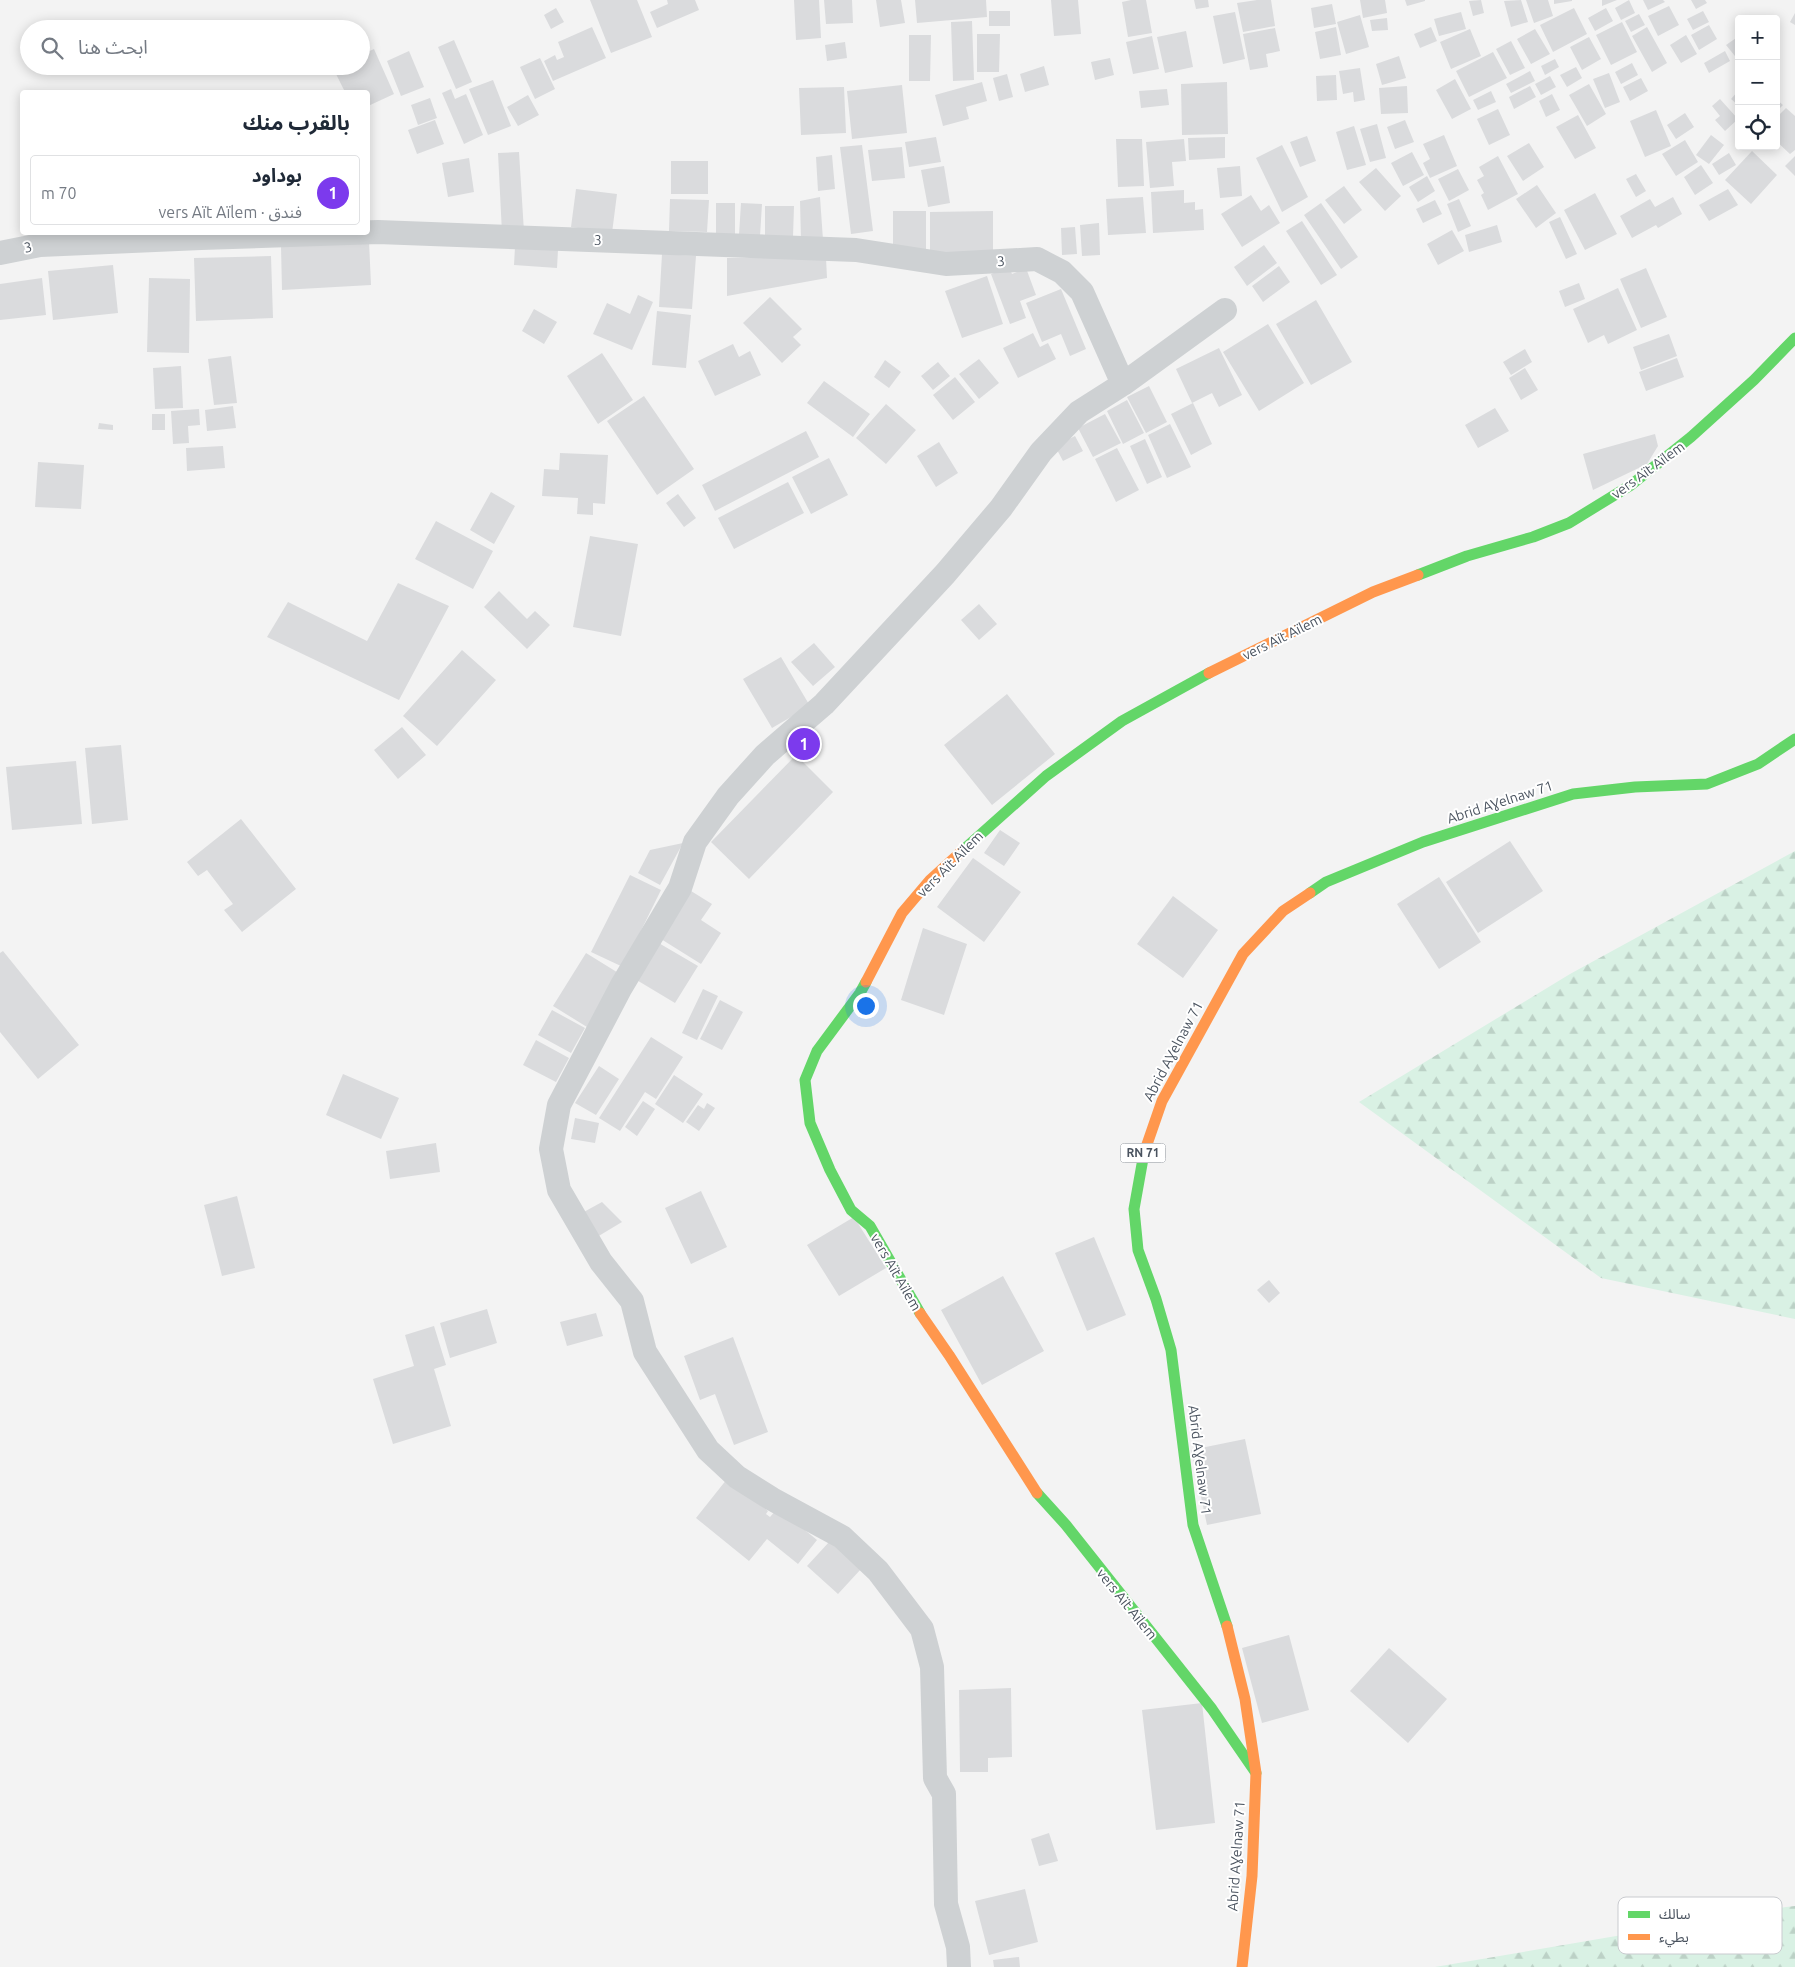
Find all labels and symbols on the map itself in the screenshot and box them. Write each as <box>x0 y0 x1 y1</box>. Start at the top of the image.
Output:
street label: 3 <box>594 232 602 248</box>
street label: 3 <box>23 238 33 256</box>
street label: 3 <box>997 253 1005 269</box>
street label: vers Aït Aïlem <box>1608 438 1688 502</box>
street label: vers Aït Aïlem <box>1240 611 1324 663</box>
pin: 1 <box>788 725 820 763</box>
street label: Abrid Aɣelnaw 71 <box>1445 777 1555 827</box>
street label: vers Aït Aïlem <box>914 828 986 900</box>
your location <box>853 993 879 1019</box>
street label: Abrid Aɣelnaw 71 <box>1140 998 1206 1104</box>
road number: RN 71 <box>1120 1144 1166 1162</box>
street label: vers Aït Aïlem <box>867 1231 925 1313</box>
street label: Abrid Aɣelnaw 71 <box>1185 1404 1215 1516</box>
street label: vers Aït Aïlem <box>1094 1565 1160 1643</box>
street label: Abrid Aɣelnaw 71 <box>1224 1800 1248 1912</box>
legend <box>1618 1897 1782 1954</box>
text: سالك <box>1659 1906 1691 1922</box>
text: بطيء <box>1659 1929 1689 1948</box>

